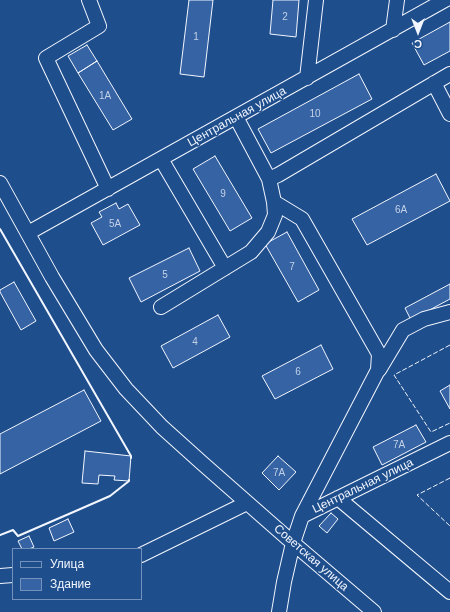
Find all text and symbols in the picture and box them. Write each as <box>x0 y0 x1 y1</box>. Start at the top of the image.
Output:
house number: 2 <box>282 11 288 23</box>
north arrow <box>398 12 438 52</box>
house number: 1 <box>193 31 199 43</box>
text: С <box>414 38 422 50</box>
street label: Центральная улица <box>185 84 289 150</box>
house number: 1А <box>99 90 111 102</box>
house number: 10 <box>309 108 321 120</box>
house number: 9 <box>220 188 226 200</box>
house number: 6А <box>395 204 407 216</box>
house number: 5А <box>109 218 121 230</box>
house number: 7 <box>289 261 295 273</box>
house number: 5 <box>162 269 168 281</box>
house number: 4 <box>192 336 198 348</box>
house number: 6 <box>295 366 301 378</box>
house number: 7А <box>393 439 405 451</box>
street label: Центральная улица <box>310 455 416 517</box>
house number: 7А <box>273 467 285 479</box>
street label: Советская улица <box>271 522 351 594</box>
legend <box>12 548 142 600</box>
text: Улица <box>50 557 84 571</box>
text: Здание <box>50 577 91 591</box>

